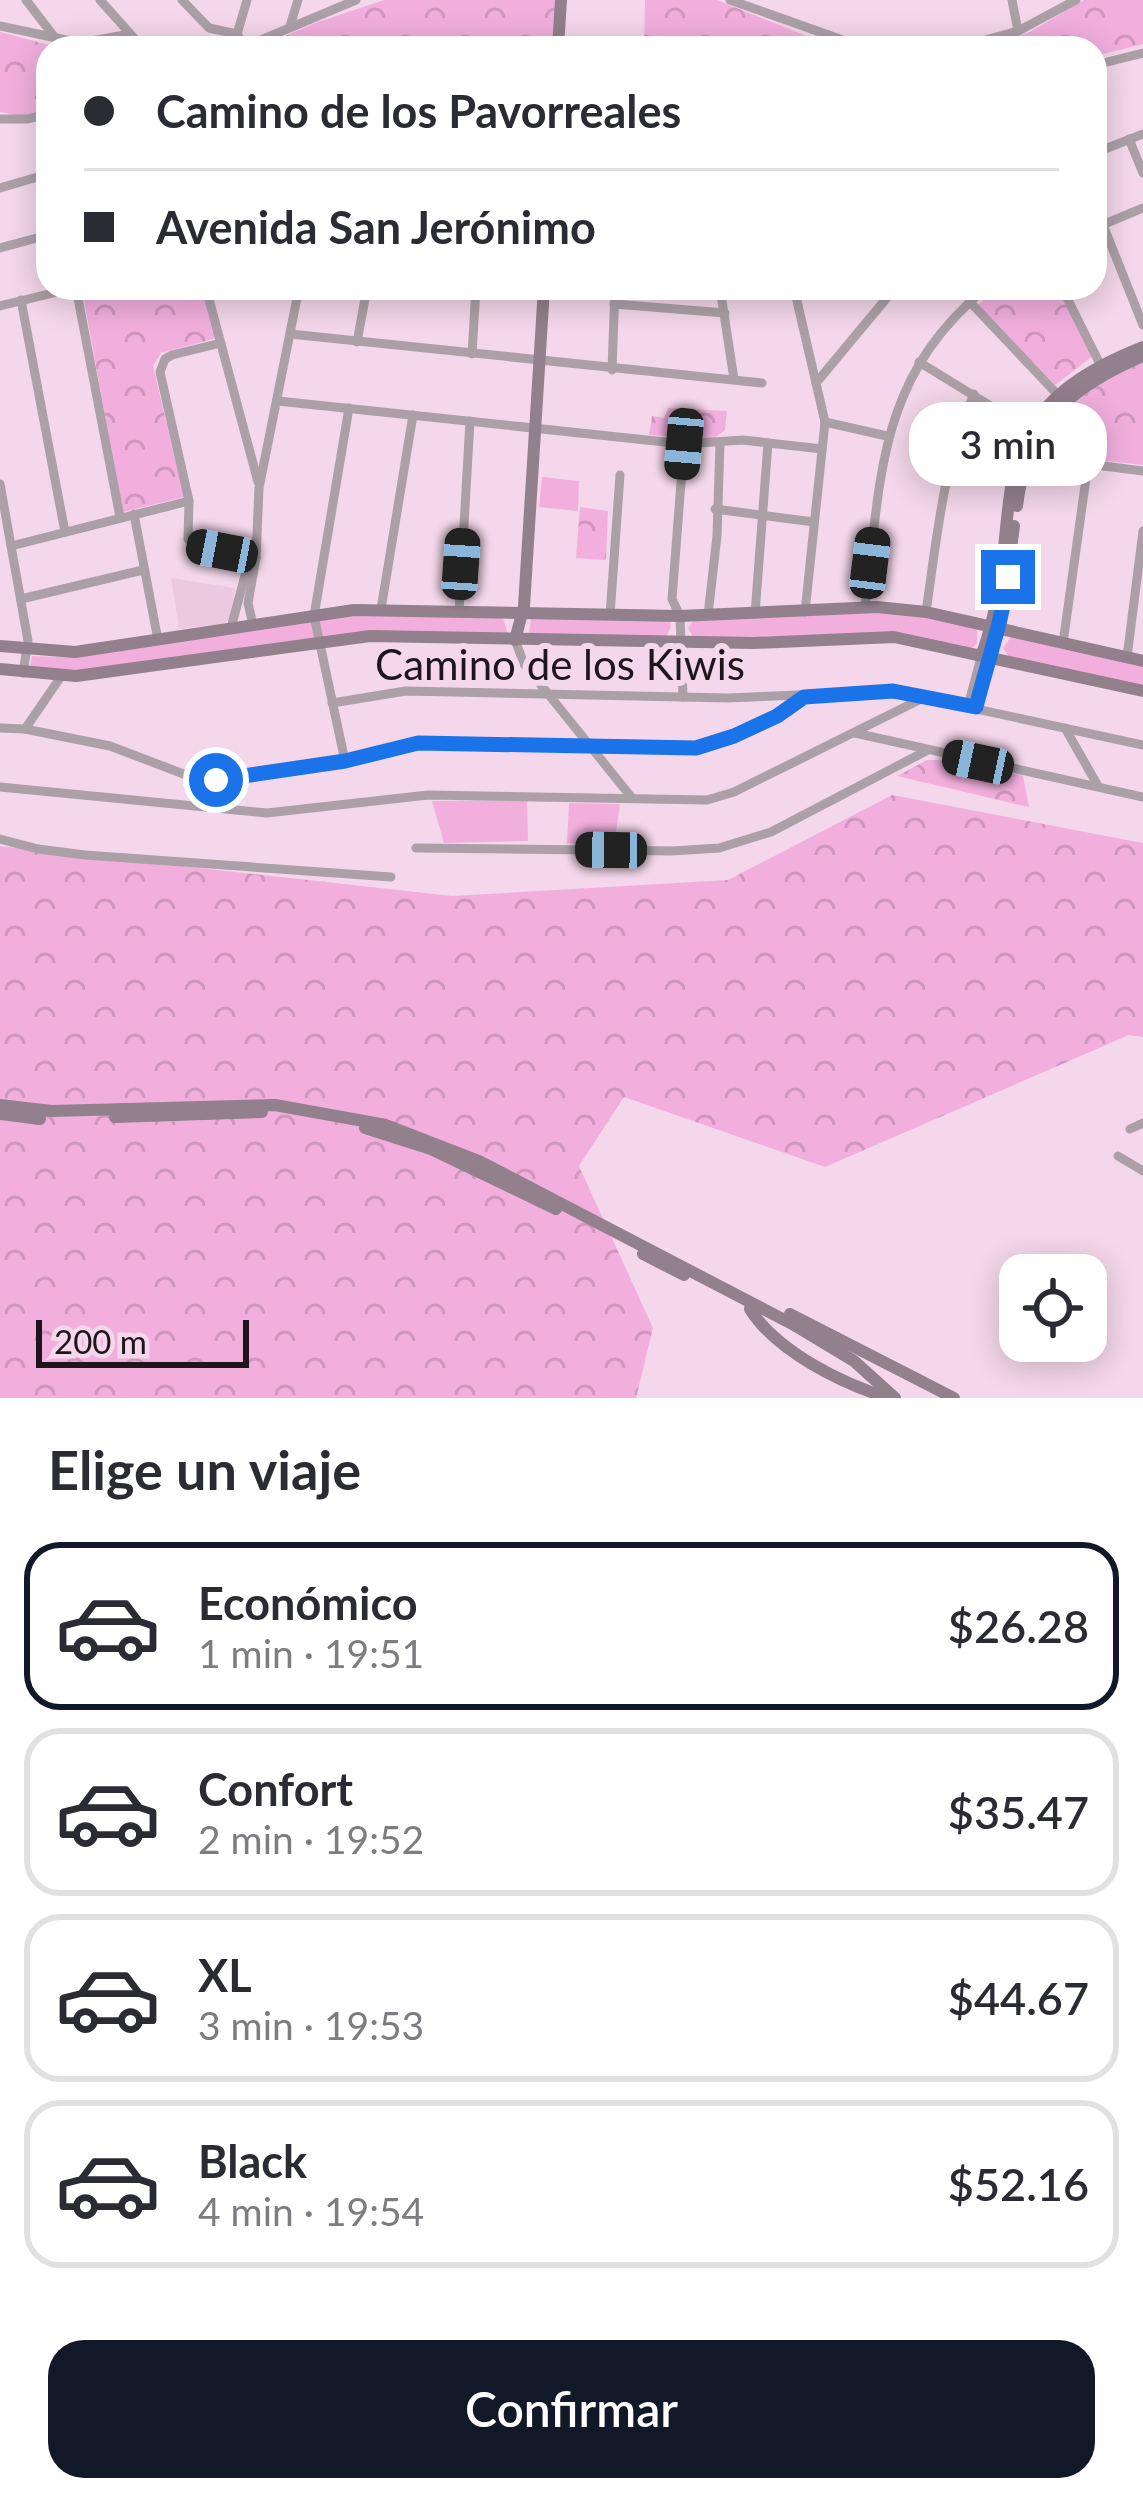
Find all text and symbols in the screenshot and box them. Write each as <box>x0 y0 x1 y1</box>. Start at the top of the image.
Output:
text: Camino de los Pavorreales <box>156 84 681 138</box>
text: Avenida San Jerónimo <box>156 200 596 254</box>
callout: 3 min <box>909 403 1107 487</box>
car <box>663 407 705 481</box>
text: 3 min <box>960 421 1056 467</box>
car <box>848 525 892 601</box>
car <box>183 526 261 576</box>
car <box>441 527 481 601</box>
route end <box>981 550 1035 604</box>
street label: Camino de los Kiwis <box>375 639 745 689</box>
car <box>939 737 1017 787</box>
route start <box>189 753 243 807</box>
car <box>575 831 647 869</box>
map controls <box>999 1254 1107 1362</box>
button: locate <box>999 1254 1107 1362</box>
scale bar <box>36 1314 249 1367</box>
text: 200 m <box>54 1321 147 1361</box>
text: Elige un viaje <box>48 1437 361 1502</box>
icon: car <box>54 1572 162 1680</box>
text: Económico <box>198 1576 418 1630</box>
text: $26.28 <box>948 1599 1089 1653</box>
text: 1 min · 19:51 <box>198 1630 424 1676</box>
icon: car <box>54 1758 162 1866</box>
text: Confort <box>198 1762 353 1816</box>
text: $35.47 <box>948 1785 1089 1839</box>
text: 2 min · 19:52 <box>198 1816 424 1862</box>
icon: car <box>54 1944 162 2052</box>
text: XL <box>198 1948 252 2002</box>
text: $44.67 <box>948 1971 1089 2025</box>
text: 3 min · 19:53 <box>198 2002 424 2048</box>
icon: car <box>54 2130 162 2238</box>
text: Black <box>198 2134 307 2188</box>
text: $52.16 <box>948 2157 1089 2211</box>
text: 4 min · 19:54 <box>198 2188 424 2234</box>
button: Confirmar <box>48 2340 1095 2478</box>

